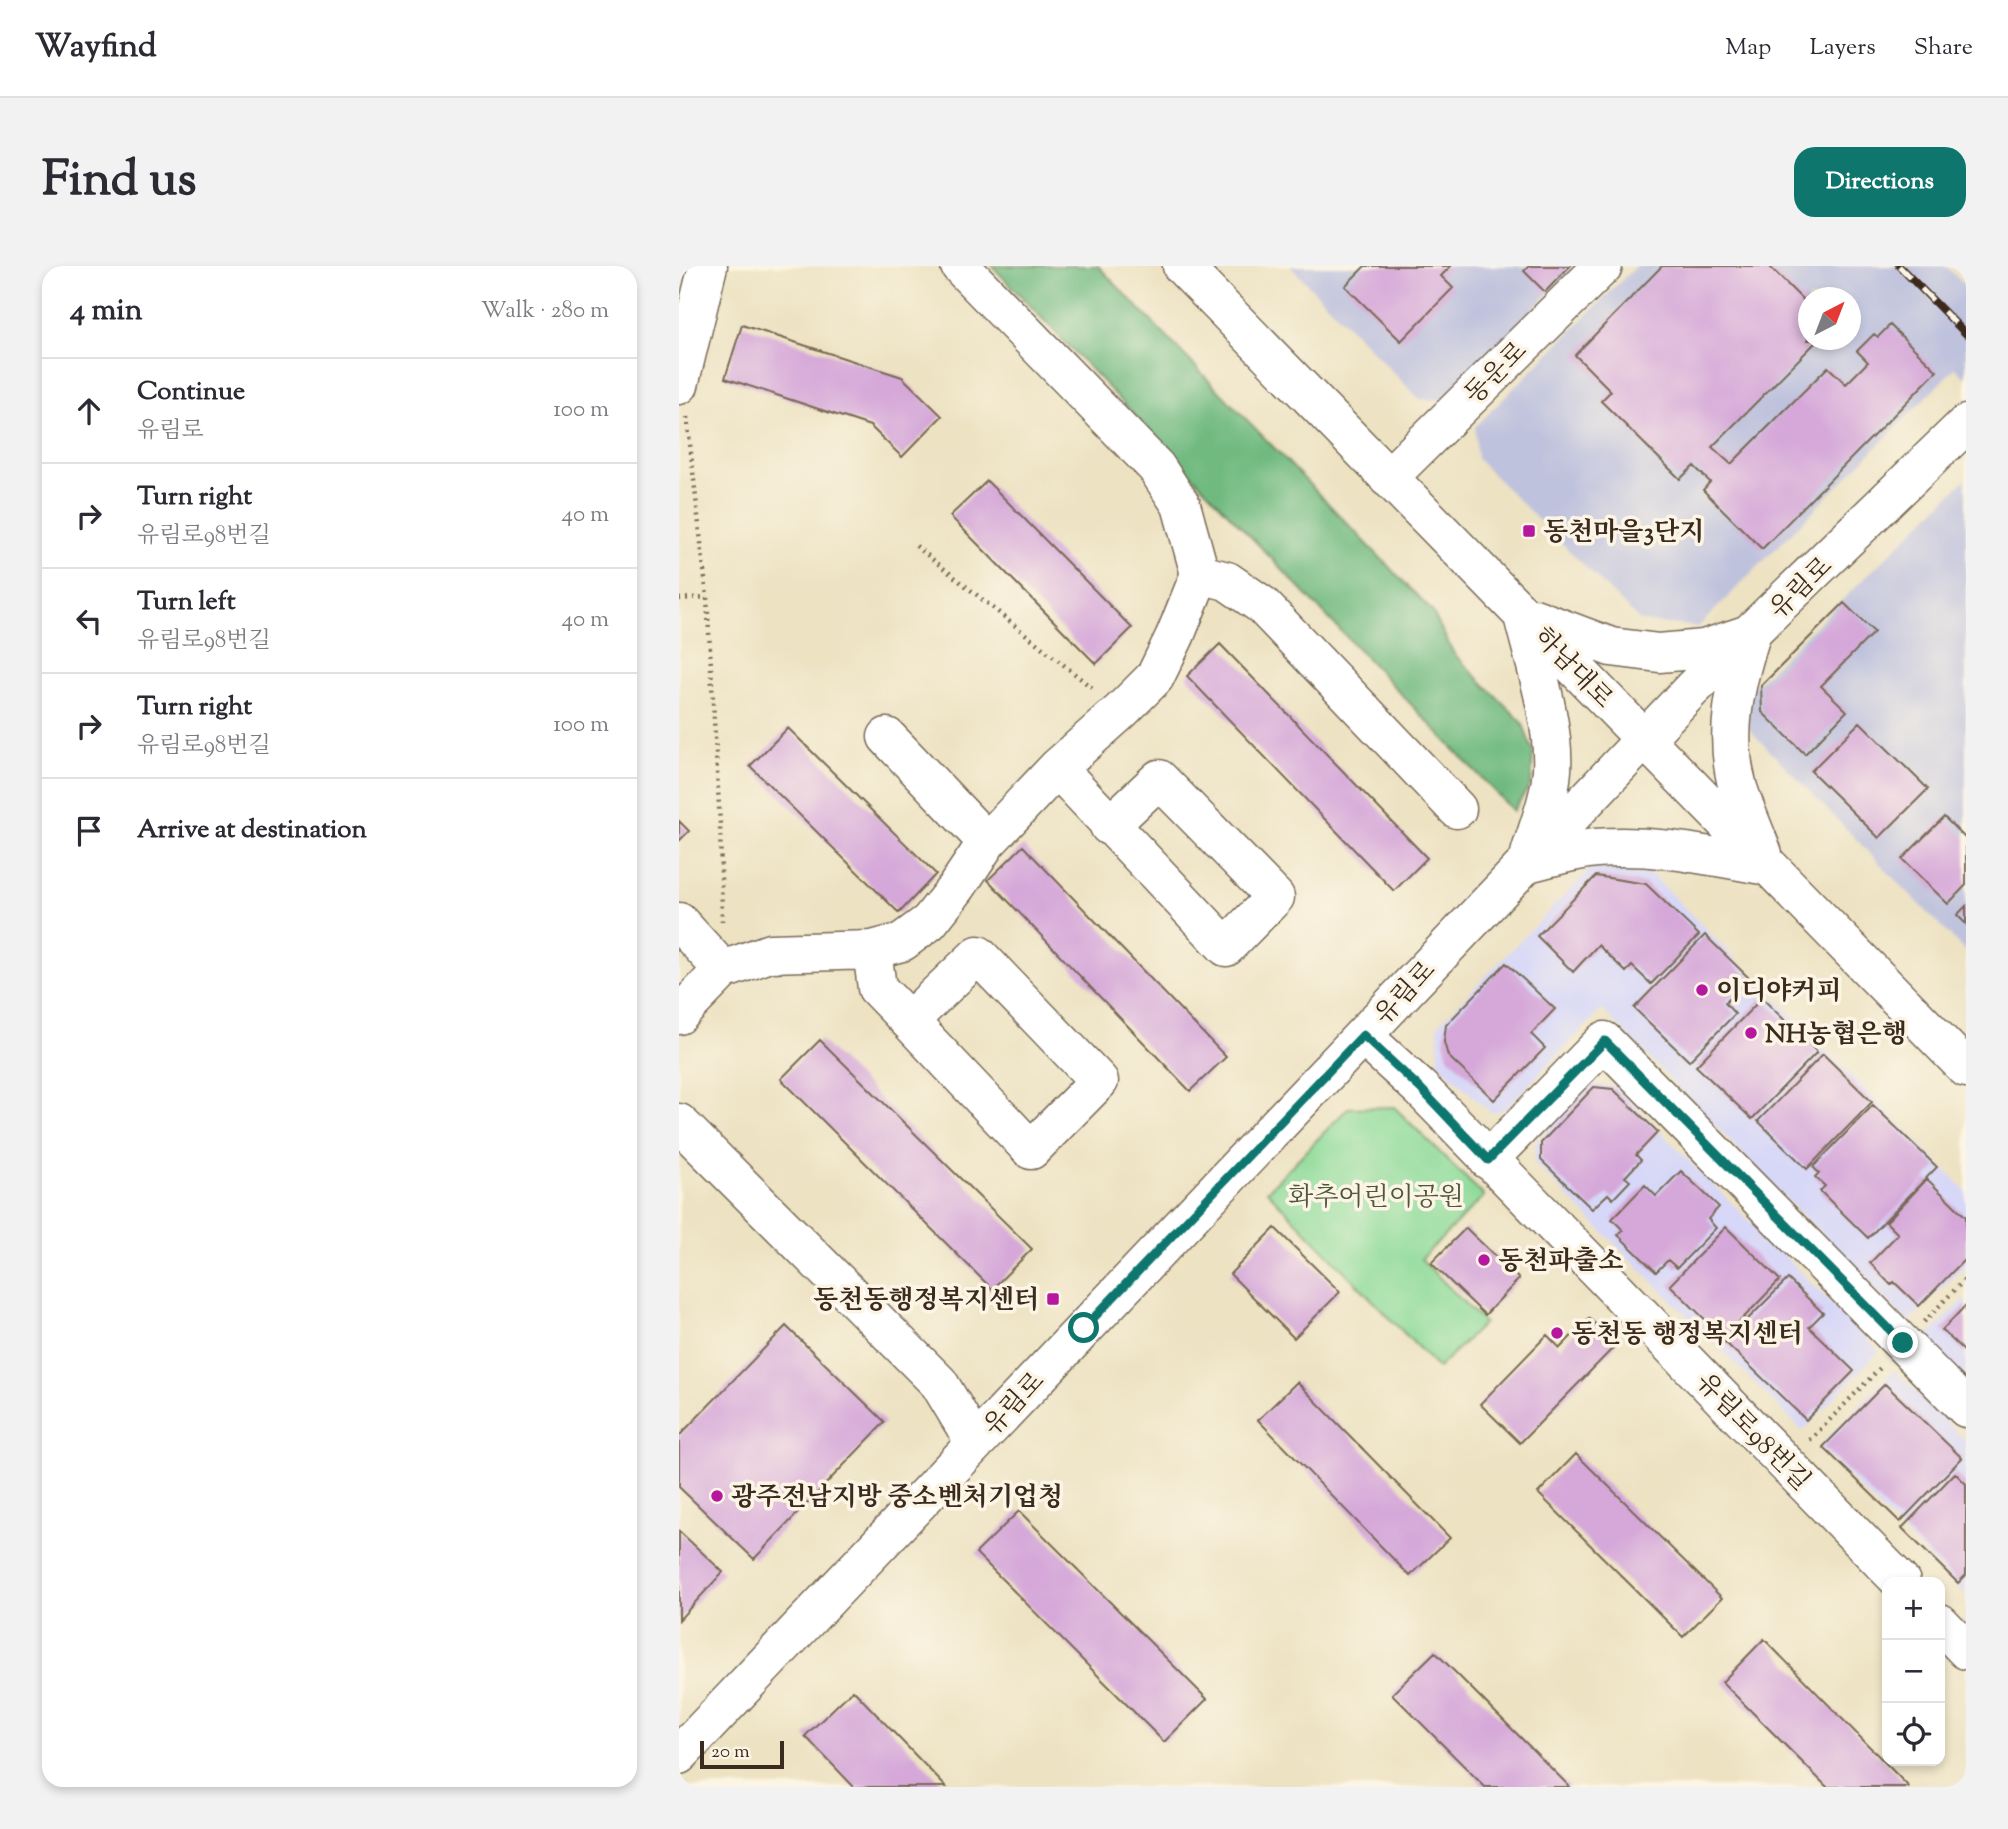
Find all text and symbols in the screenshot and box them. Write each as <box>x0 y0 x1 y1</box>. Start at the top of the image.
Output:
text: Wayfind <box>35 24 157 72</box>
text: Map <box>1725 31 1771 65</box>
text: Layers <box>1809 31 1876 65</box>
text: Share <box>1914 31 1973 65</box>
text: Find us <box>42 147 196 217</box>
button: Directions <box>1794 147 1966 217</box>
north arrow <box>1798 287 1861 350</box>
text: 4 min <box>70 290 143 333</box>
text: Walk · 280 m <box>481 295 609 328</box>
street label: 동운로 <box>1457 334 1536 413</box>
text: Continue <box>137 374 245 411</box>
icon: ahead <box>70 392 108 430</box>
text: 100 m <box>553 394 609 427</box>
text: 유림로 <box>137 415 204 448</box>
text: Turn right <box>137 479 252 516</box>
icon: right <box>70 497 108 535</box>
text: 40 m <box>562 499 609 532</box>
place label: 동천마을3단지 <box>1543 515 1704 552</box>
text: 유림로98번길 <box>137 520 271 553</box>
marker: 동천마을3단지 <box>1521 523 1537 539</box>
street label: 유림로 <box>1762 549 1842 628</box>
text: Turn left <box>137 584 236 621</box>
icon: left <box>70 602 108 640</box>
text: 40 m <box>562 604 609 637</box>
street label: 하남대로 <box>1524 620 1620 718</box>
text: 유림로98번길 <box>137 625 271 658</box>
text: Turn right <box>137 689 252 726</box>
icon: right <box>70 707 108 745</box>
text: 100 m <box>553 709 609 742</box>
text: 유림로98번길 <box>137 730 271 763</box>
icon: arrive <box>70 812 108 850</box>
text: Arrive at destination <box>137 812 367 849</box>
street label: 유림로 <box>1367 954 1445 1034</box>
place label: 이디야커피 <box>1716 974 1842 1011</box>
marker: 이디야커피 <box>1694 982 1710 998</box>
place label: NH농협은행 <box>1765 1017 1907 1054</box>
marker: NH농협은행 <box>1743 1025 1759 1041</box>
park label: 화추어린이공원 <box>1288 1180 1464 1217</box>
place label: 동천파출소 <box>1498 1244 1624 1281</box>
marker: 동천파출소 <box>1476 1252 1492 1268</box>
place label: 동천동행정복지센터 <box>813 1283 1039 1320</box>
marker: 동천동행정복지센터 <box>1045 1291 1061 1307</box>
route start <box>1068 1312 1099 1343</box>
place label: 동천동 행정복지센터 <box>1571 1317 1803 1354</box>
marker: 동천동 행정복지센터 <box>1549 1325 1565 1341</box>
route end <box>1887 1327 1918 1358</box>
street label: 유림로 <box>976 1365 1054 1445</box>
street label: 유림로98번길 <box>1686 1365 1818 1500</box>
place label: 광주전남지방 중소벤처기업청 <box>731 1480 1063 1517</box>
marker: 광주전남지방 중소벤처기업청 <box>709 1488 725 1504</box>
map controls <box>1882 1577 1945 1766</box>
button: + <box>1882 1577 1945 1640</box>
button: − <box>1882 1640 1945 1703</box>
button: locate <box>1882 1703 1945 1766</box>
scale bar <box>700 1738 784 1770</box>
text: 20 m <box>711 1739 750 1766</box>

